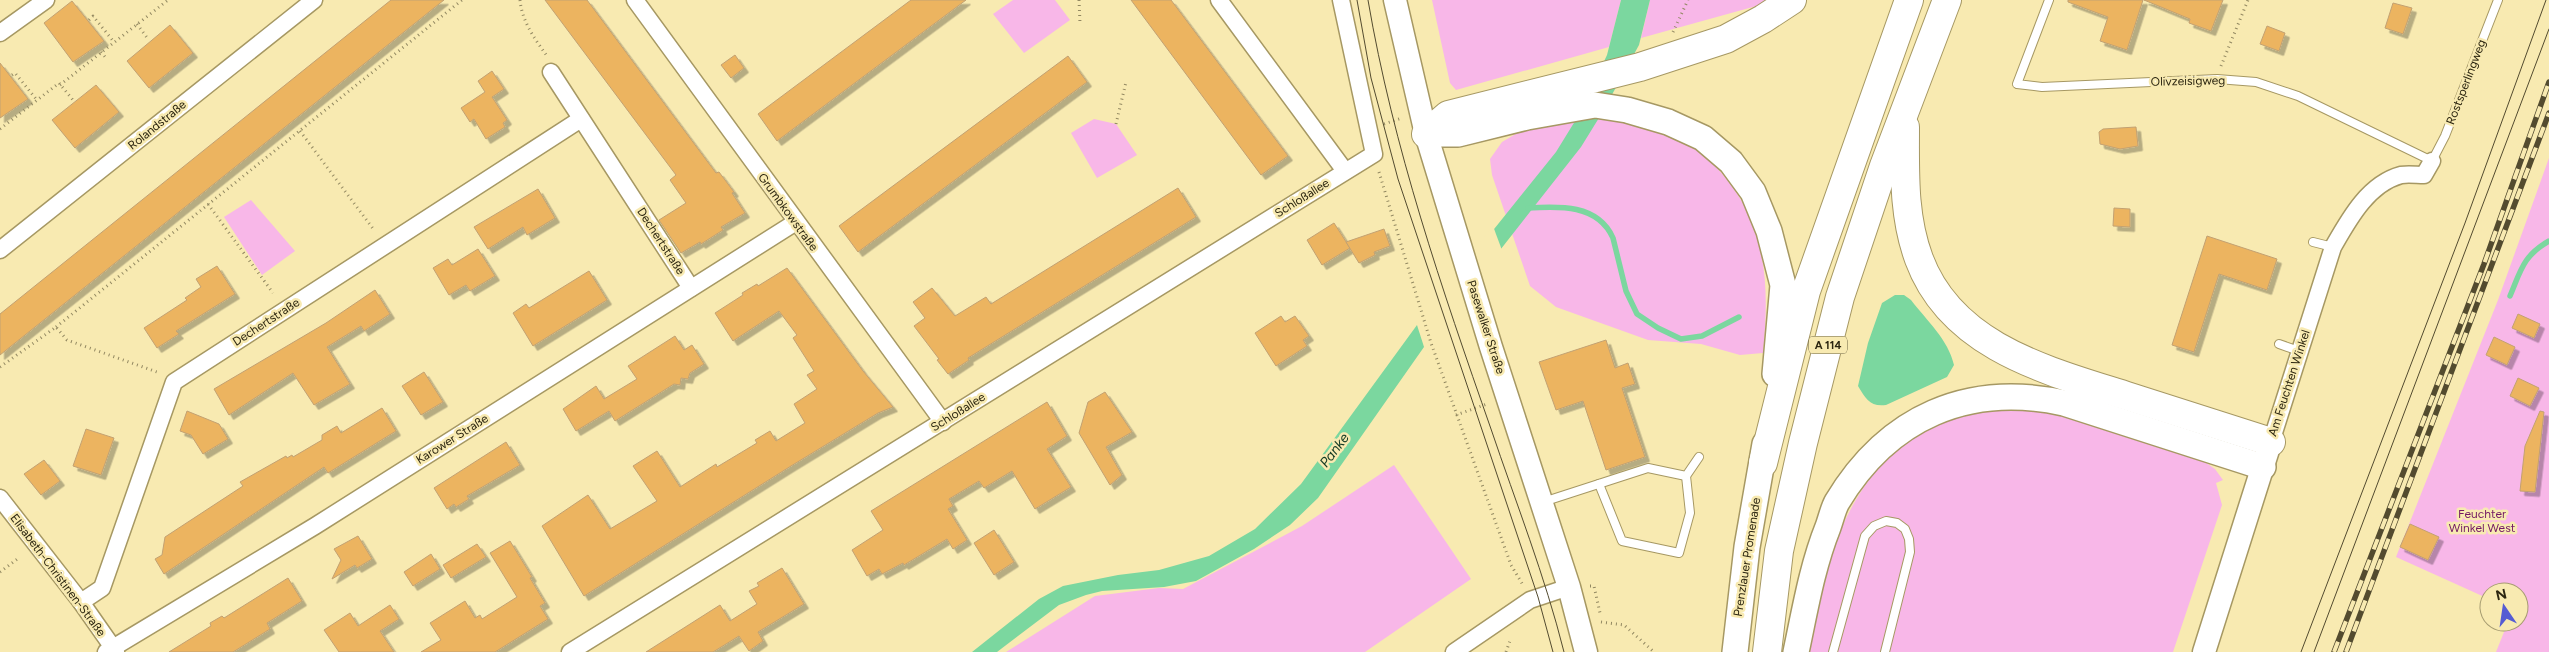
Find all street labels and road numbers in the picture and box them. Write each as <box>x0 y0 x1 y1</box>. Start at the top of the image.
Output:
street label: Rostsperlingweg <box>2443 38 2489 126</box>
street label: Olivzeisigweg <box>2151 73 2225 89</box>
street label: Rolandstraße <box>125 97 189 153</box>
street label: Grumbkowstraße <box>755 170 821 254</box>
street label: Schloßallee <box>1272 176 1332 220</box>
street label: Dechertstraße <box>634 205 688 277</box>
street label: Pasewalker Straße <box>1464 278 1508 376</box>
street label: Dechertstraße <box>230 295 302 349</box>
street label: Am Feuchten Winkel <box>2265 328 2313 438</box>
road number: A 114 <box>1809 336 1847 354</box>
street label: Schloßallee <box>928 390 988 434</box>
street label: Karower Straße <box>413 411 491 467</box>
street label: Prenzlauer Promenade <box>1731 496 1763 617</box>
street label: Elisabeth-Christinen-Straße <box>7 511 109 639</box>

